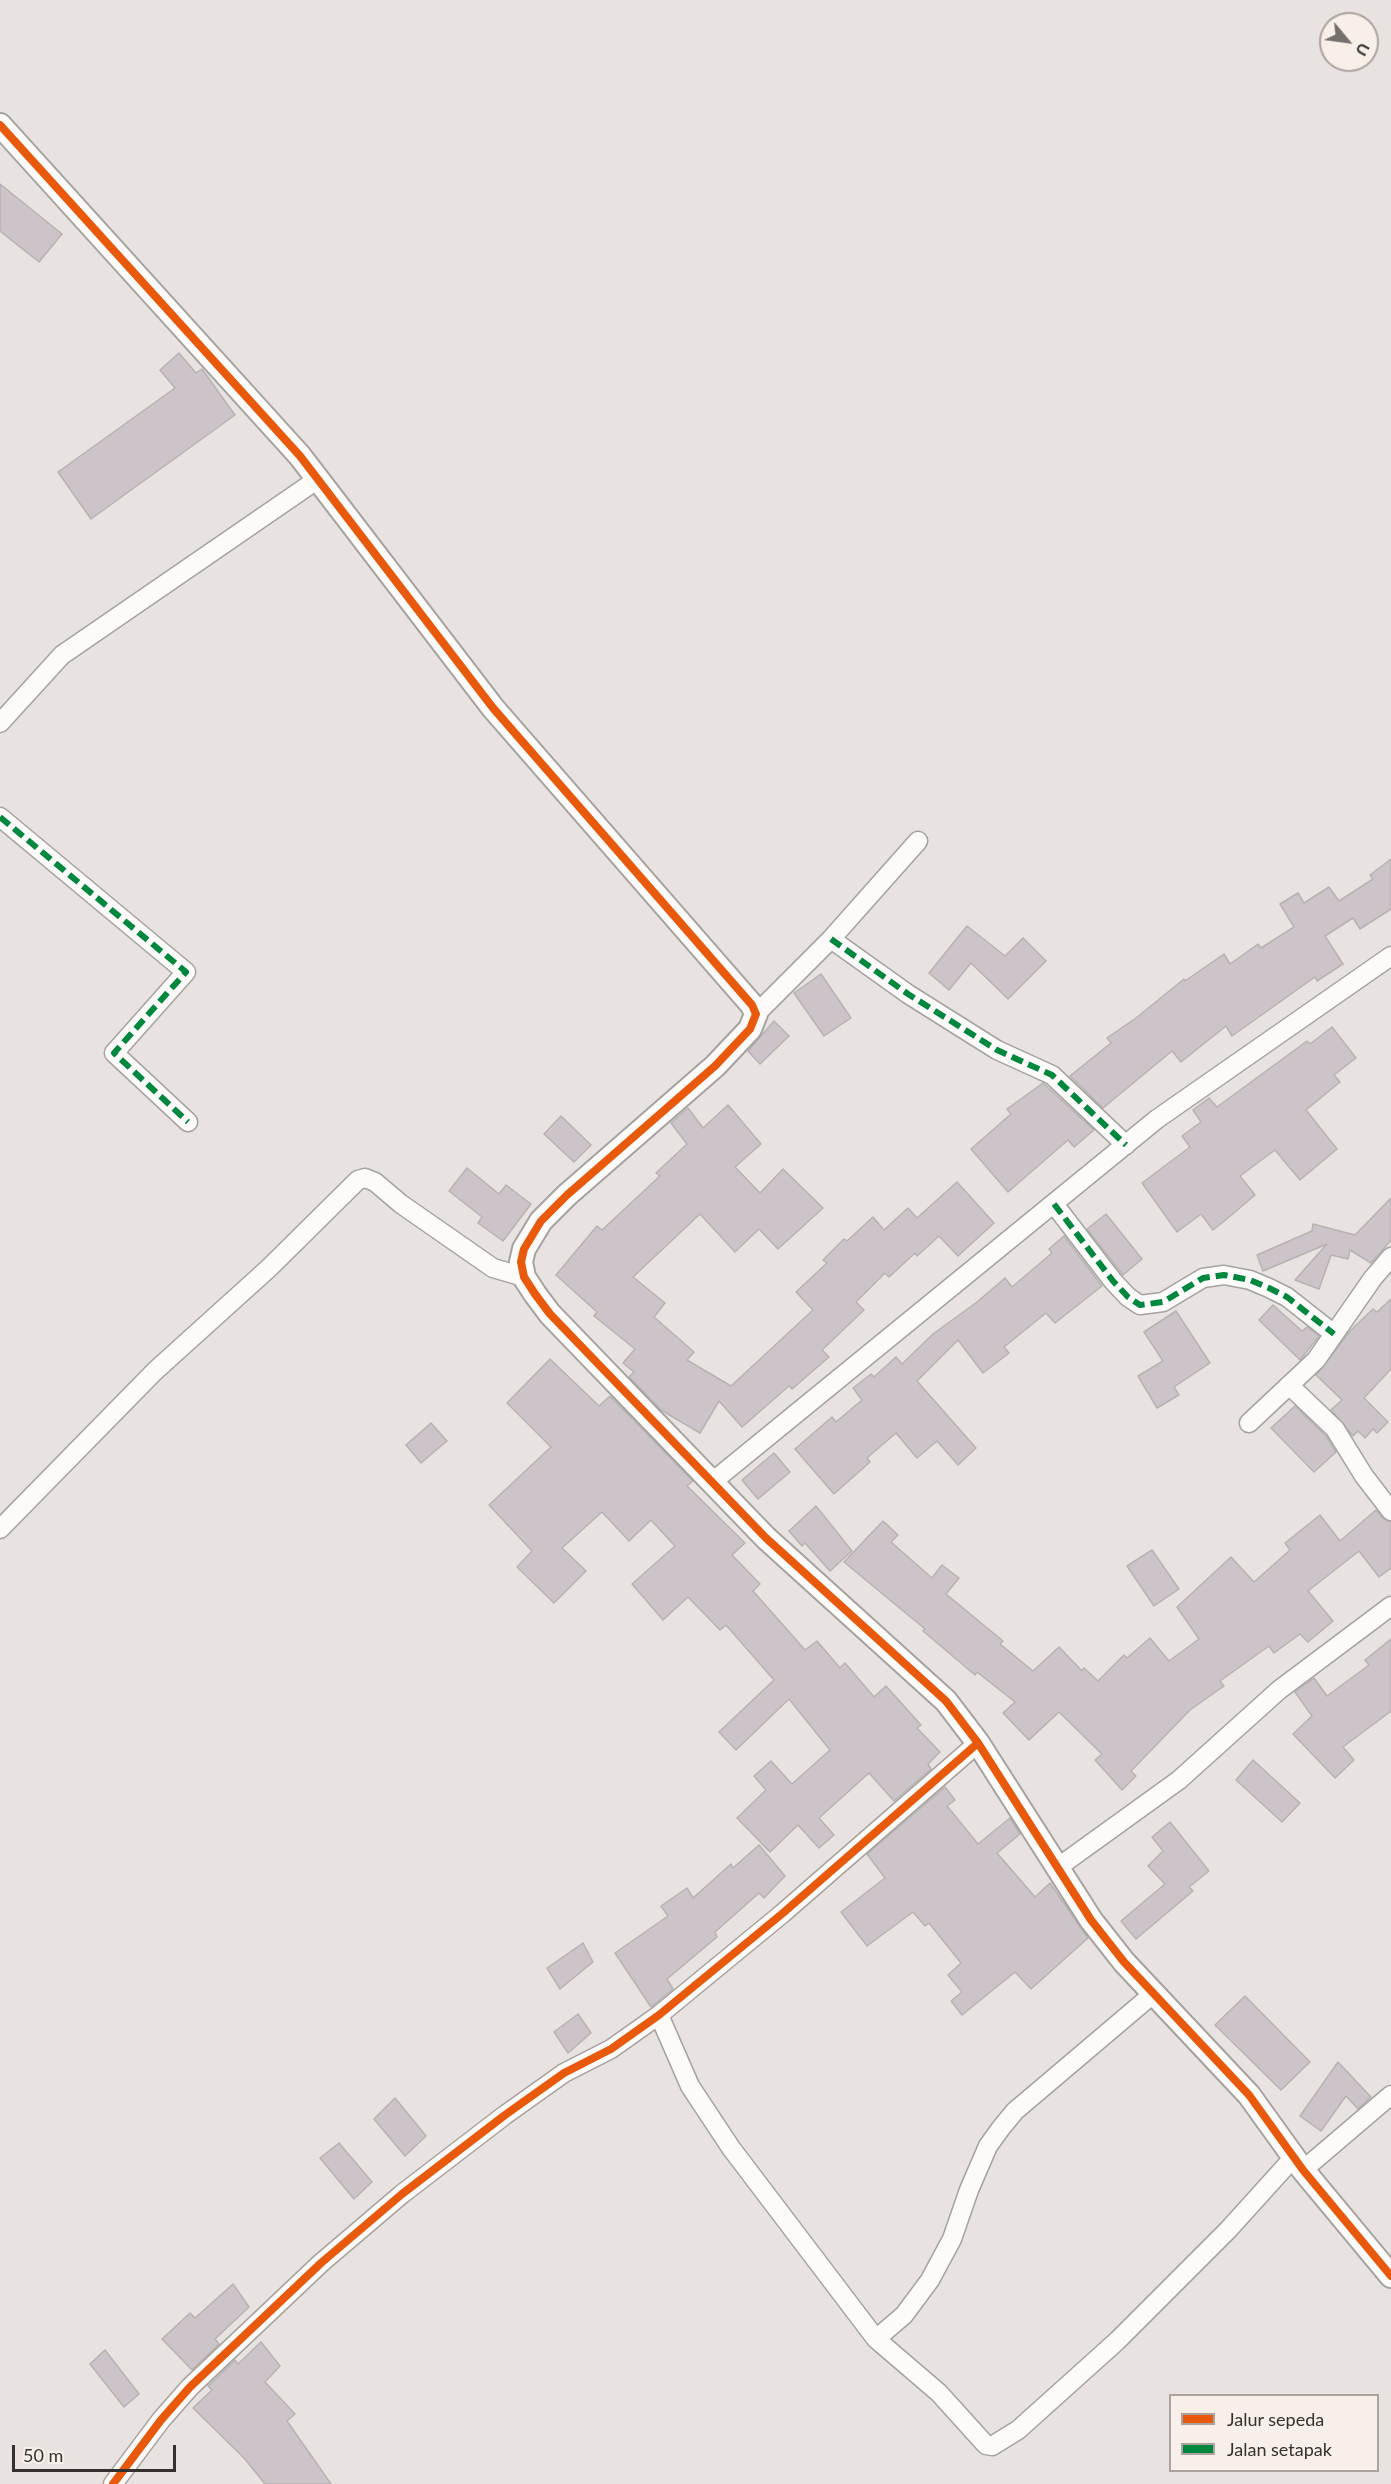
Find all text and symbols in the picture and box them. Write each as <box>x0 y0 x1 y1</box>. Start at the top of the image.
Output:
north arrow <box>1319 12 1379 72</box>
text: U <box>1352 40 1375 60</box>
legend <box>1169 2394 1379 2472</box>
text: Jalur sepeda <box>1227 2408 1324 2430</box>
scale bar <box>15 2433 178 2471</box>
text: Jalan setapak <box>1227 2438 1332 2460</box>
text: 50 m <box>23 2444 63 2466</box>

